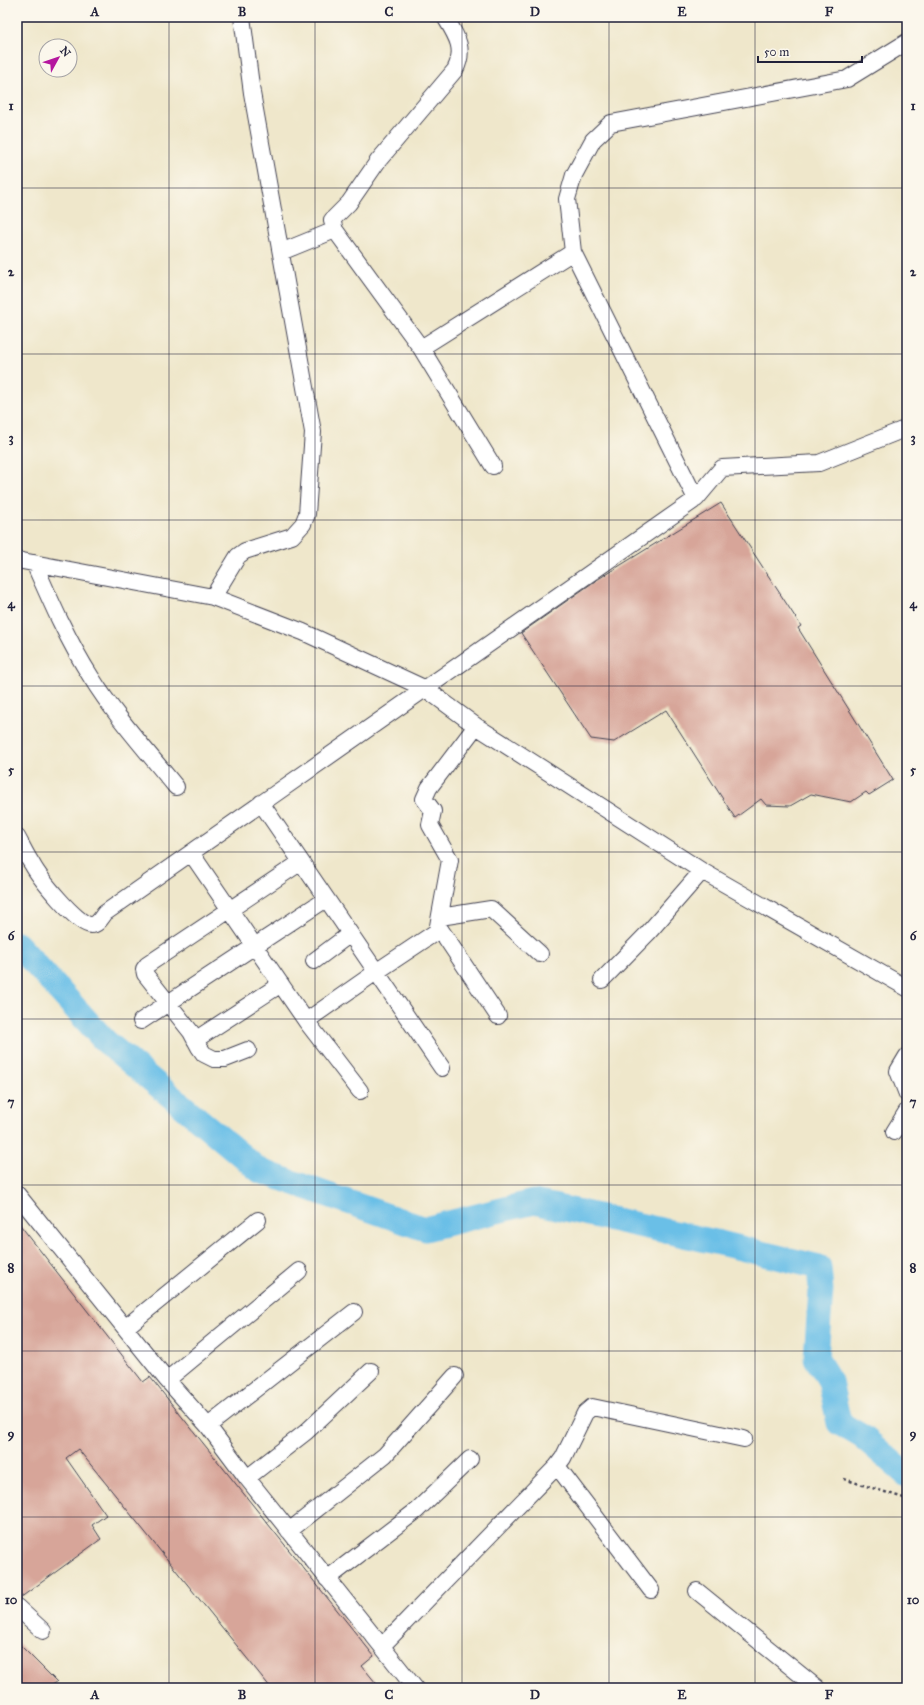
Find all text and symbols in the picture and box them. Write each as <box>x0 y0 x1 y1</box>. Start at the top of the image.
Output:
text: A <box>90 4 100 20</box>
text: B <box>238 4 247 20</box>
text: C <box>385 4 394 20</box>
text: D <box>530 4 540 20</box>
text: E <box>677 4 687 20</box>
text: F <box>825 4 834 20</box>
north arrow <box>38 38 78 78</box>
scale bar <box>758 38 862 64</box>
text: N <box>57 44 74 60</box>
text: 50 m <box>764 45 789 59</box>
text: 1 <box>8 98 14 114</box>
text: 1 <box>910 98 916 114</box>
text: 2 <box>8 264 15 280</box>
text: 2 <box>910 264 917 280</box>
text: 3 <box>8 430 14 446</box>
text: 3 <box>910 430 916 446</box>
text: 4 <box>7 596 15 612</box>
text: 4 <box>909 596 917 612</box>
text: 5 <box>8 762 15 778</box>
text: 5 <box>910 762 917 778</box>
text: 6 <box>8 928 16 944</box>
text: 6 <box>910 928 918 944</box>
text: 7 <box>8 1094 15 1110</box>
text: 7 <box>910 1094 917 1110</box>
text: 8 <box>8 1260 15 1276</box>
text: 8 <box>910 1260 917 1276</box>
text: 9 <box>8 1426 15 1442</box>
text: 9 <box>910 1426 917 1442</box>
text: 10 <box>5 1592 18 1608</box>
text: 10 <box>907 1592 920 1608</box>
text: A <box>90 1687 100 1703</box>
text: B <box>238 1687 247 1703</box>
text: C <box>385 1687 394 1703</box>
text: D <box>530 1687 540 1703</box>
text: E <box>677 1687 687 1703</box>
text: F <box>825 1687 834 1703</box>

